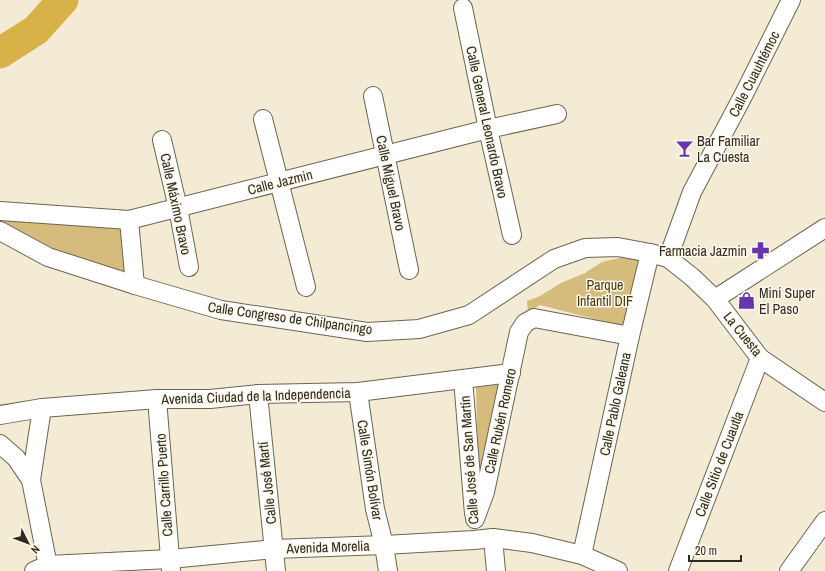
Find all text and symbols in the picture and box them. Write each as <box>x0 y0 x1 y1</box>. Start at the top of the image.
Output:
street label: Calle Cuauhtémoc <box>725 28 784 120</box>
street label: Calle General Leonardo Bravo <box>462 44 512 200</box>
place label: Bar Familiar La Cuesta <box>697 132 760 166</box>
street label: Calle Miguel Bravo <box>372 134 410 232</box>
bar icon: Bar Familiar La Cuesta <box>674 139 694 159</box>
street label: Calle Máximo Bravo <box>156 152 196 256</box>
street label: Calle Jazmin <box>246 165 314 199</box>
pharmacy icon: Farmacia Jazmin <box>750 241 770 261</box>
place label: Farmacia Jazmin <box>659 242 747 260</box>
park label: Parque Infantil DIF <box>577 276 633 310</box>
place label: Mini Super El Paso <box>759 284 815 318</box>
shop icon: Mini Super El Paso <box>736 291 756 311</box>
street label: Calle Congreso de Chilpancingo <box>207 298 373 338</box>
street label: La Cuesta <box>720 308 767 360</box>
street label: Calle Pablo Galeana <box>595 350 635 457</box>
street label: Calle Rubén Romero <box>480 367 520 475</box>
street label: Avenida Ciudad de la Independencia <box>160 384 352 408</box>
street label: Calle José de San Martín <box>456 395 482 525</box>
street label: Calle Sitio de Cuautla <box>691 408 748 519</box>
street label: Calle Simón Bolívar <box>353 418 387 522</box>
street label: Calle Carrillo Puerto <box>151 433 177 537</box>
street label: Calle José Martí <box>254 440 280 525</box>
north arrow <box>8 523 48 563</box>
street label: Avenida Morelia <box>285 537 371 557</box>
scale bar <box>689 537 741 563</box>
text: N <box>28 543 43 557</box>
text: 20 m <box>695 543 717 559</box>

